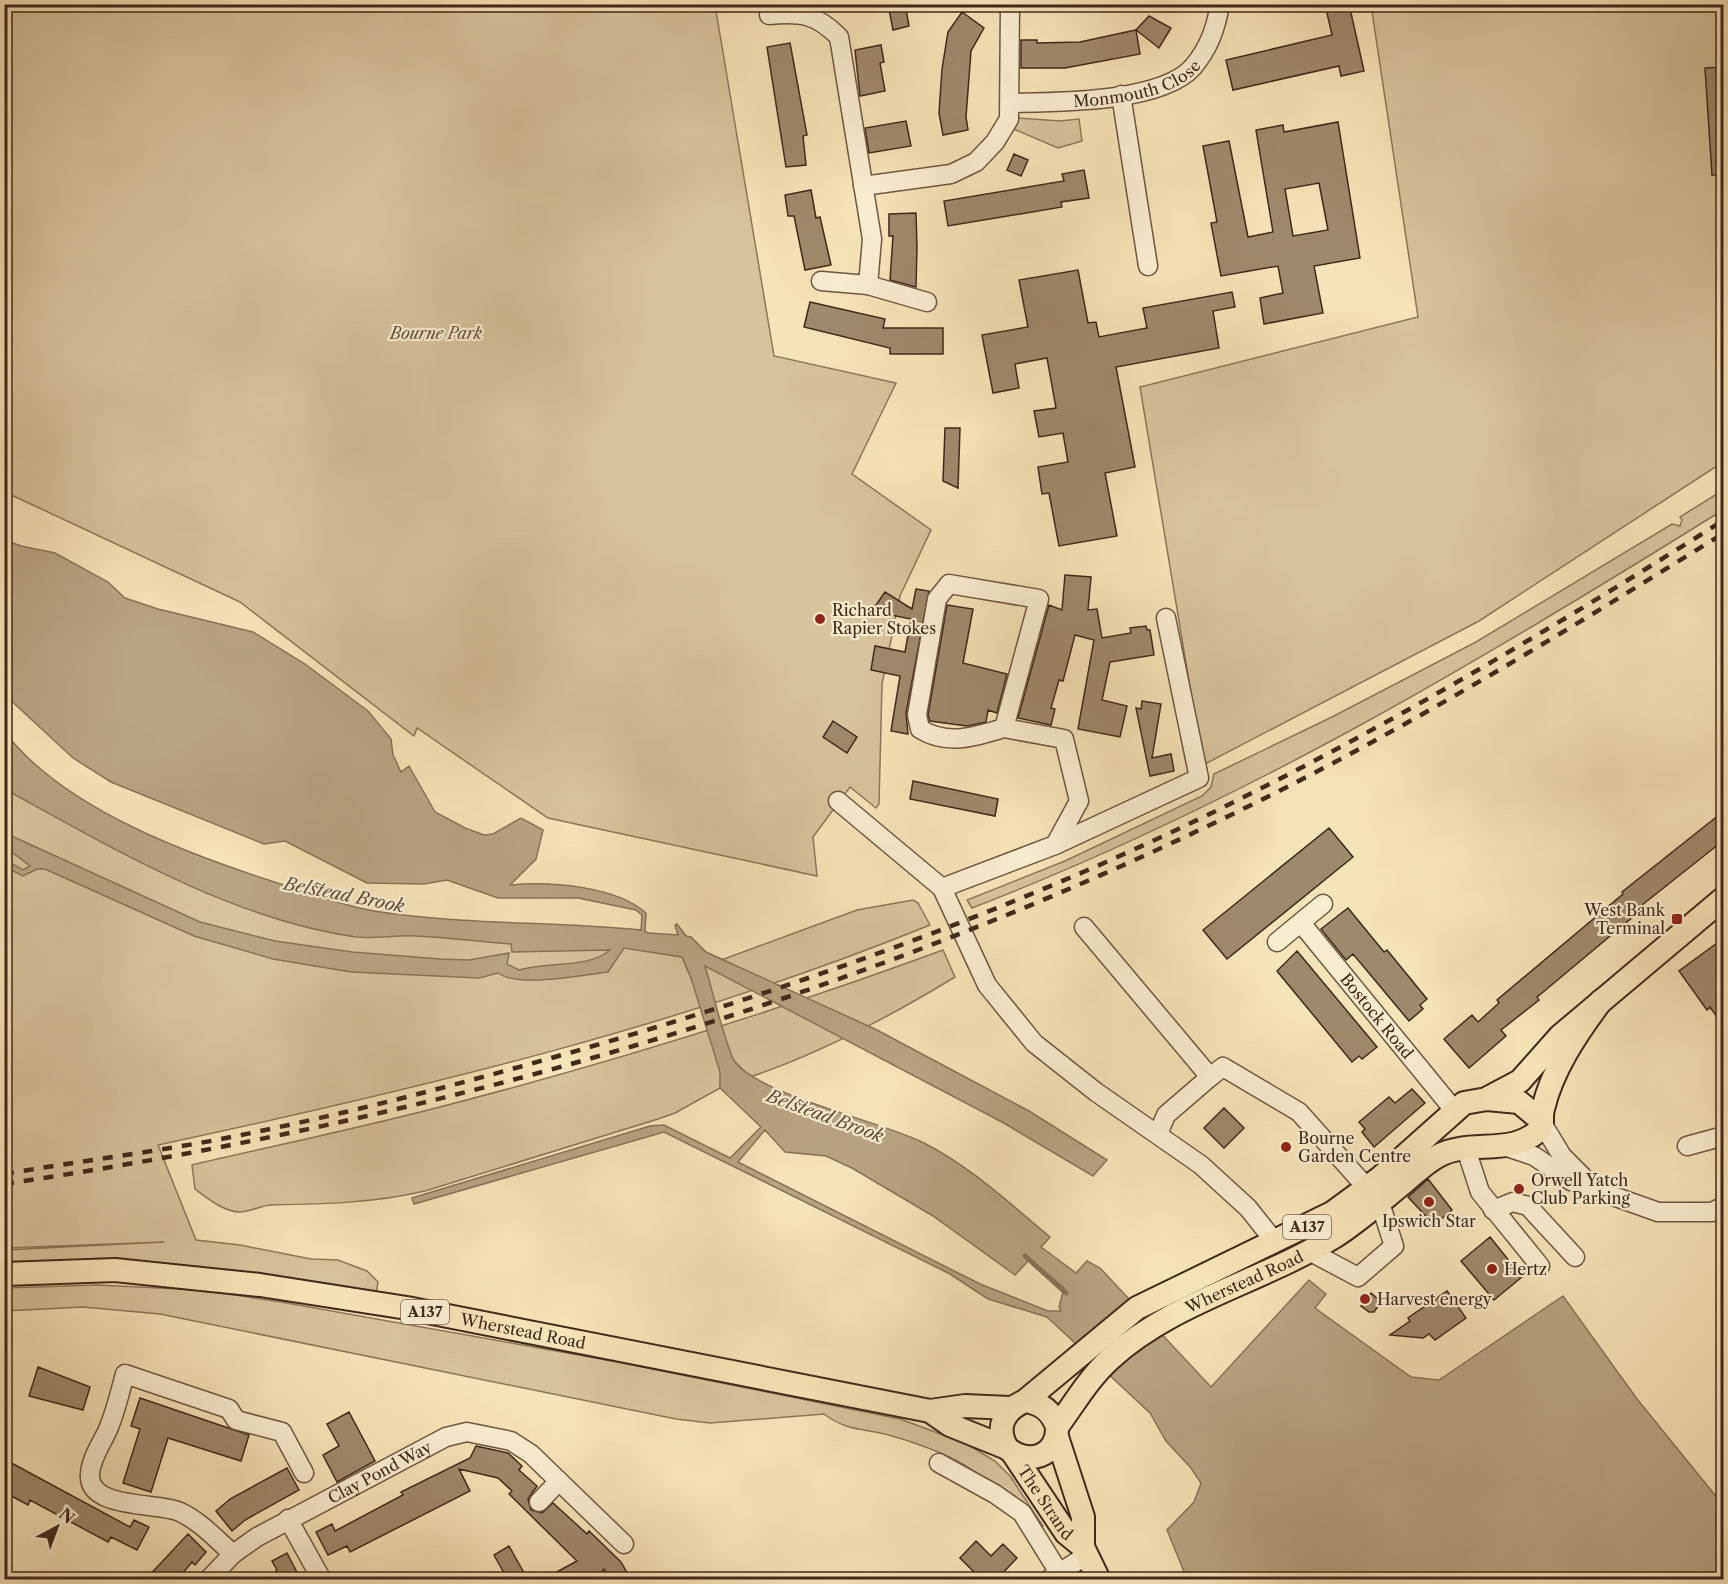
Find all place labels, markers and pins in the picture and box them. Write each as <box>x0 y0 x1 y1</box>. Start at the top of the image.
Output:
place label: Richard Rapier Stokes <box>832 600 936 638</box>
marker: Richard Rapier Stokes <box>813 612 827 626</box>
place label: West Bank Terminal <box>1583 900 1666 938</box>
marker: West Bank Terminal <box>1670 912 1684 926</box>
place label: Bourne Garden Centre <box>1298 1128 1411 1166</box>
marker: Bourne Garden Centre <box>1279 1140 1293 1154</box>
place label: Orwell Yatch Club Parking <box>1531 1170 1631 1208</box>
marker: Orwell Yatch Club Parking <box>1512 1182 1526 1196</box>
marker: Ipswich Star <box>1422 1195 1436 1209</box>
place label: Ipswich Star <box>1382 1211 1476 1231</box>
place label: Hertz <box>1504 1259 1547 1279</box>
marker: Hertz <box>1485 1262 1499 1276</box>
place label: Harvest energy <box>1377 1289 1493 1309</box>
marker: Harvest energy <box>1358 1292 1372 1306</box>

